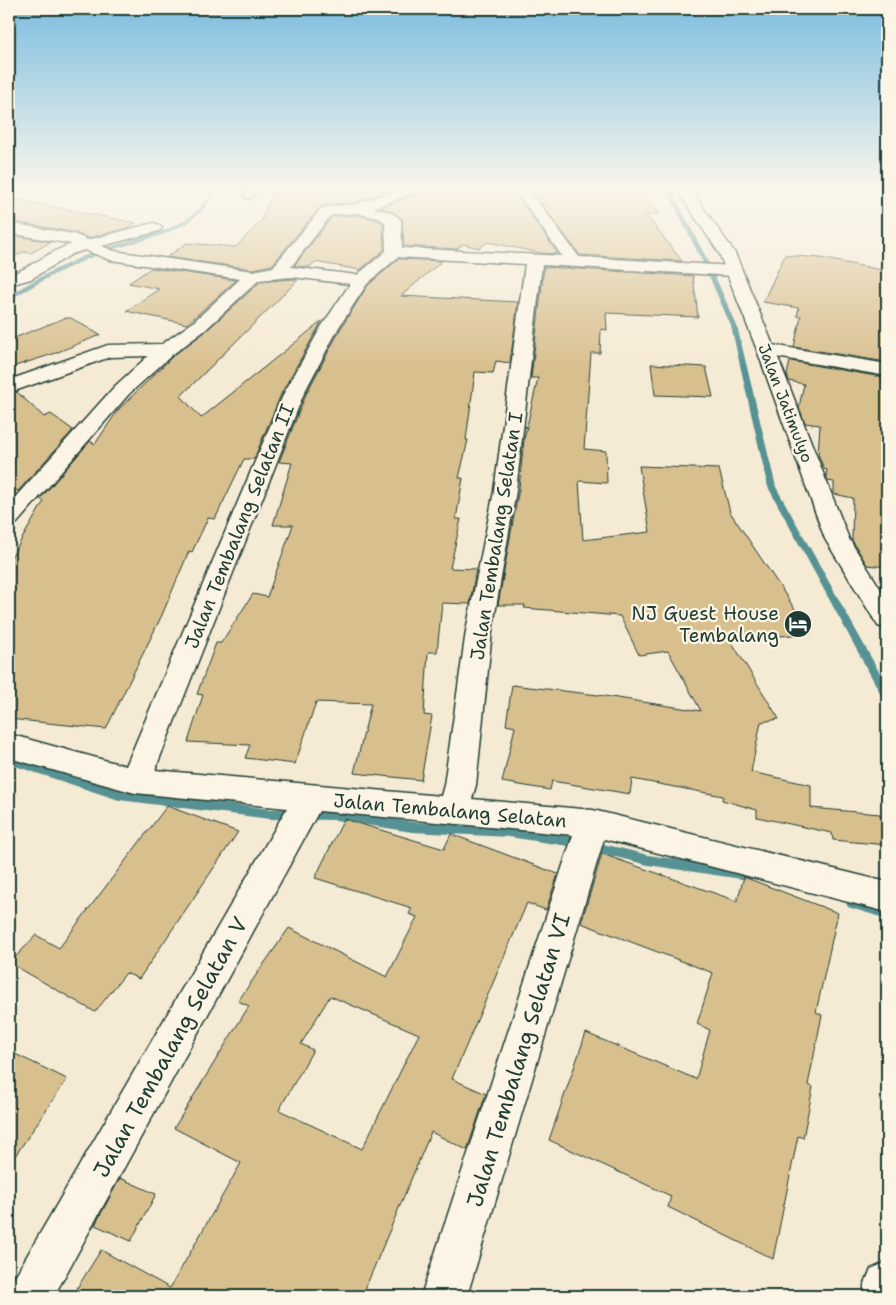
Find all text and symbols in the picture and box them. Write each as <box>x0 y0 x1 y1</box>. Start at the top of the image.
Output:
street label: Jalan Jatimulyo <box>753 341 818 466</box>
street label: Jalan Tembalang Selatan II <box>179 400 300 652</box>
street label: Jalan Tembalang Selatan I <box>465 410 528 662</box>
place label: NJ Guest House Tembalang <box>631 601 779 648</box>
hotel icon: NJ Guest House Tembalang <box>783 609 813 639</box>
street label: Jalan Tembalang Selatan <box>332 788 568 833</box>
street label: Jalan Tembalang Selatan VI <box>460 910 577 1211</box>
street label: Jalan Tembalang Selatan V <box>87 912 254 1183</box>

